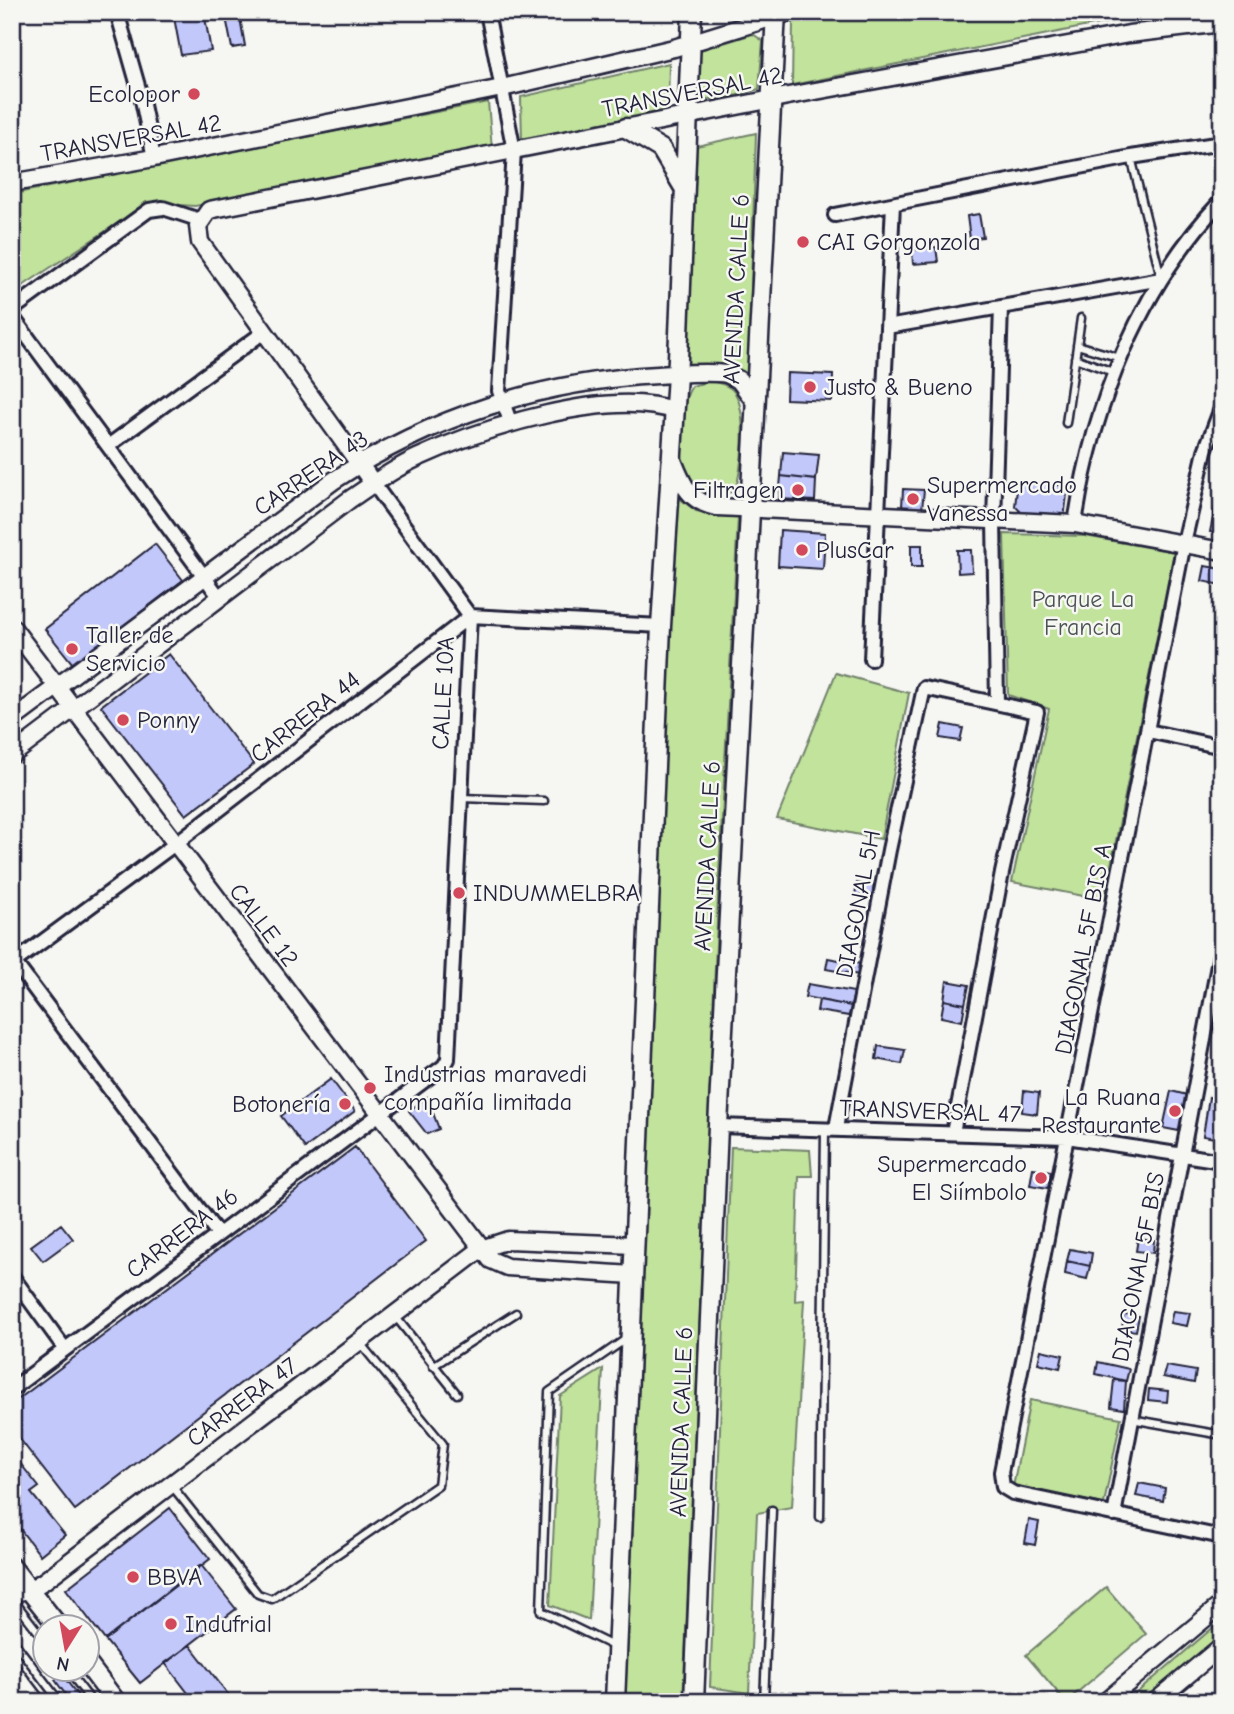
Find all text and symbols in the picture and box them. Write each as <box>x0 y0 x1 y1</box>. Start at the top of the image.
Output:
street label: TRANSVERSAL 42 <box>600 61 784 123</box>
place label: Ecolopor <box>88 80 180 108</box>
marker: Ecolopor <box>186 86 202 102</box>
street label: TRANSVERSAL 42 <box>39 108 223 168</box>
street label: AVENIDA CALLE 6 <box>717 193 755 385</box>
place label: CAI Gorgonzola <box>817 228 981 256</box>
marker: CAI Gorgonzola <box>795 234 811 250</box>
place label: Justo & Bueno <box>824 373 973 401</box>
marker: Justo & Bueno <box>802 379 818 395</box>
street label: CARRERA 43 <box>249 425 373 521</box>
place label: Supermercado Vanessa <box>927 471 1077 527</box>
place label: Filtragen <box>693 476 784 504</box>
marker: Filtragen <box>790 482 806 498</box>
marker: Supermercado Vanessa <box>905 491 921 507</box>
place label: PlusCar <box>816 536 894 564</box>
marker: PlusCar <box>794 542 810 558</box>
park label: Parque La Francia <box>1032 585 1134 641</box>
place label: Taller de Servicio <box>86 621 174 677</box>
street label: CALLE 10A <box>426 636 460 750</box>
marker: Taller de Servicio <box>64 641 80 657</box>
street label: CARRERA 44 <box>245 666 365 768</box>
place label: Ponny <box>137 706 200 734</box>
marker: Ponny <box>115 712 131 728</box>
street label: AVENIDA CALLE 6 <box>688 760 726 952</box>
street label: DIAGONAL 5H <box>830 827 886 981</box>
street label: DIAGONAL 5F BIS A <box>1049 841 1117 1057</box>
street label: CALLE 12 <box>224 878 304 972</box>
place label: INDUMMELBRA <box>473 879 640 907</box>
marker: INDUMMELBRA <box>451 885 467 901</box>
place label: Industrias maravedi compañía limitada <box>384 1060 587 1116</box>
marker: Industrias maravedi compañía limitada <box>362 1080 378 1096</box>
place label: La Ruana Restaurante <box>1041 1083 1161 1139</box>
place label: Botonería <box>232 1090 331 1118</box>
street label: TRANSVERSAL 47 <box>839 1094 1021 1128</box>
marker: Botonería <box>337 1096 353 1112</box>
marker: La Ruana Restaurante <box>1167 1103 1183 1119</box>
place label: Supermercado El Siímbolo <box>877 1150 1027 1206</box>
marker: Supermercado El Siímbolo <box>1033 1170 1049 1186</box>
street label: DIAGONAL 5F BIS <box>1106 1170 1170 1364</box>
street label: CARRERA 46 <box>121 1182 243 1284</box>
street label: AVENIDA CALLE 6 <box>664 1326 698 1518</box>
street label: CARRERA 47 <box>181 1351 303 1453</box>
place label: BBVA <box>147 1563 202 1591</box>
marker: BBVA <box>125 1569 141 1585</box>
place label: Indufrial <box>185 1610 272 1638</box>
north arrow <box>32 1612 102 1682</box>
marker: Indufrial <box>163 1616 179 1632</box>
text: N <box>55 1652 71 1676</box>

